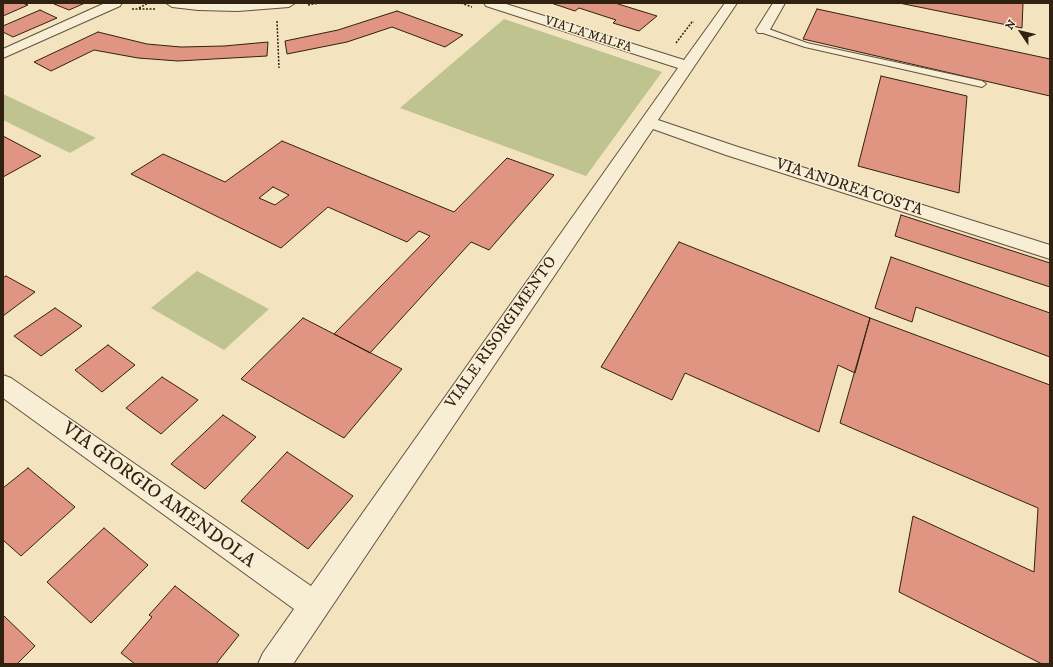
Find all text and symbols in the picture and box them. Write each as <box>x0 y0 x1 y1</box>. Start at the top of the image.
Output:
north arrow <box>1001 12 1041 52</box>
street label: VIA LA MALFA <box>542 14 634 56</box>
text: N <box>1003 17 1019 33</box>
street label: VIA ANDREA COSTA <box>773 155 925 221</box>
street label: VIALE RISORGIMENTO <box>442 253 562 413</box>
street label: VIA GIORGIO AMENDOLA <box>57 418 259 574</box>

